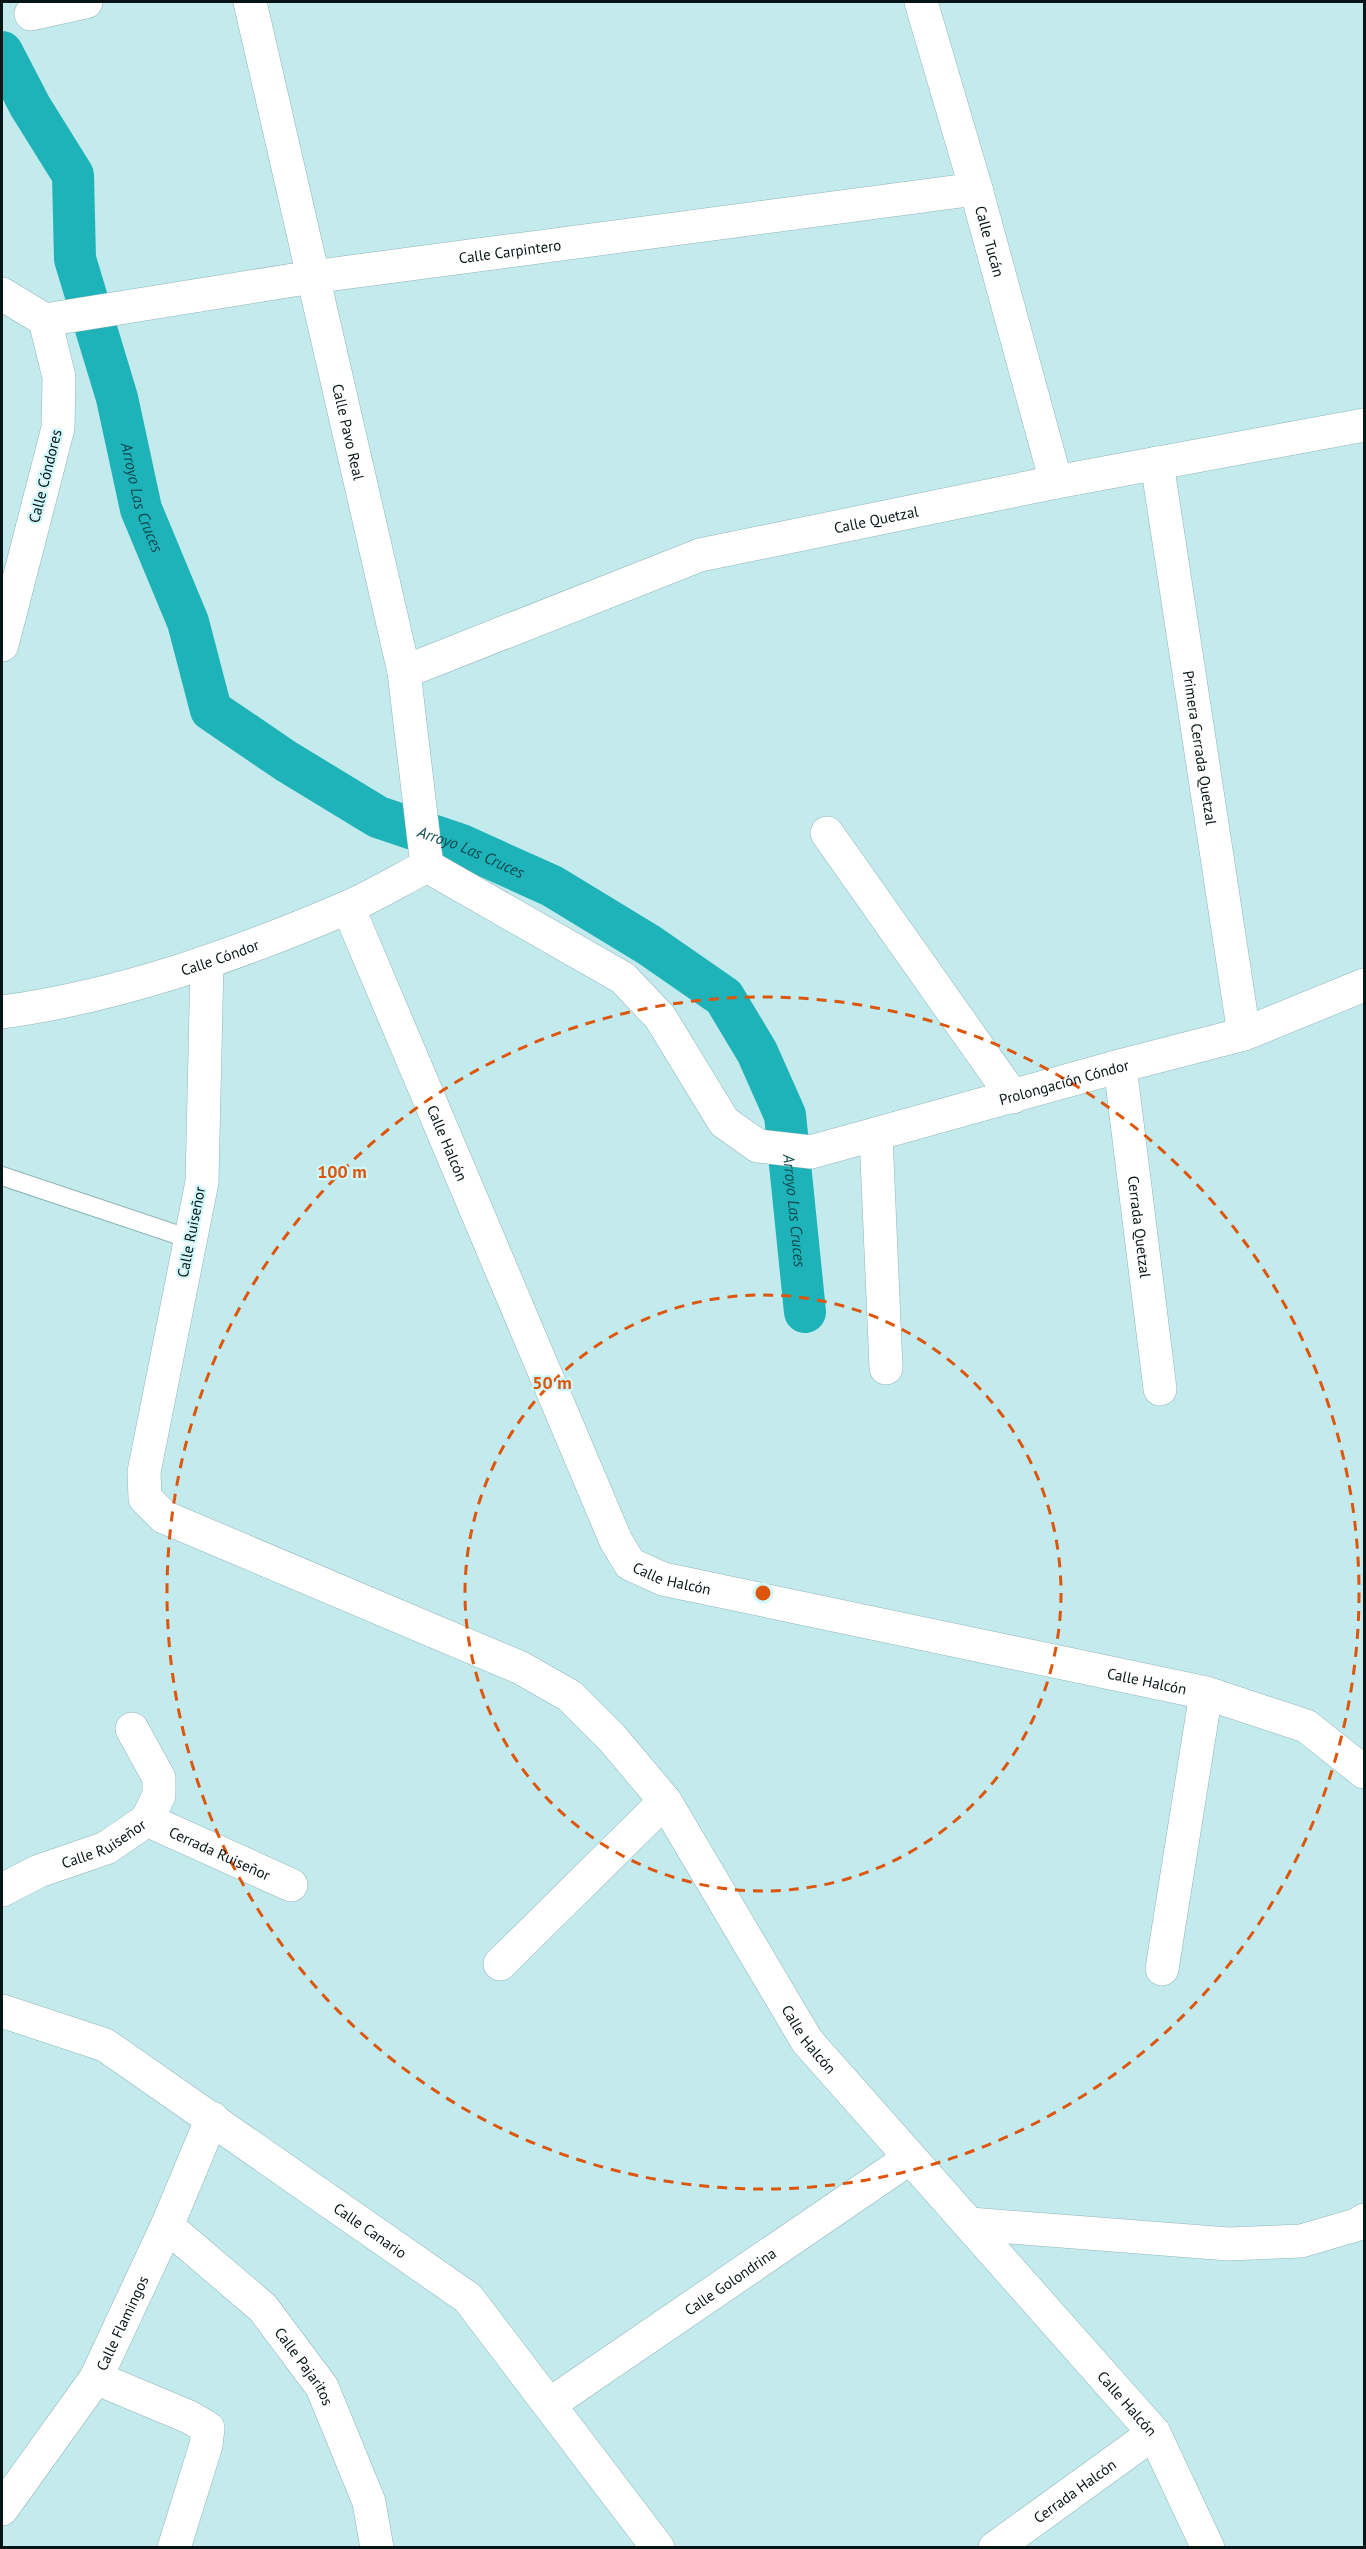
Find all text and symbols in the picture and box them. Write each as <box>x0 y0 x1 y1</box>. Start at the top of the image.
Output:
street label: Calle Tucán <box>971 203 1009 279</box>
street label: Calle Carpintero <box>457 235 562 267</box>
street label: Calle Pavo Real <box>329 382 369 482</box>
street label: Calle Cóndores <box>24 427 66 525</box>
water label: Arroyo Las Cruces <box>117 440 168 556</box>
street label: Calle Quetzal <box>832 501 921 537</box>
street label: Primera Cerrada Quetzal <box>1179 669 1222 827</box>
water label: Arroyo Las Cruces <box>414 821 528 883</box>
street label: Calle Cóndor <box>178 935 262 979</box>
street label: Prolongación Cóndor <box>997 1055 1131 1109</box>
street label: Calle Halcón <box>423 1102 472 1184</box>
water label: Arroyo Las Cruces <box>779 1152 810 1269</box>
text: 100 m <box>317 1160 367 1183</box>
street label: Cerrada Quetzal <box>1124 1175 1156 1279</box>
street label: Calle Ruiseñor <box>173 1185 209 1279</box>
text: 50 m <box>532 1371 572 1394</box>
street label: Calle Halcón <box>630 1557 713 1598</box>
centre of rings <box>753 1583 773 1603</box>
street label: Calle Halcón <box>1105 1663 1188 1698</box>
street label: Calle Ruiseñor <box>59 1814 149 1872</box>
street label: Cerrada Ruiseñor <box>166 1822 274 1884</box>
street label: Calle Halcón <box>778 2001 841 2077</box>
street label: Calle Canario <box>330 2198 411 2262</box>
street label: Calle Golondrina <box>680 2243 780 2319</box>
street label: Calle Flamingos <box>91 2272 152 2373</box>
street label: Calle Pajaritos <box>271 2323 338 2408</box>
street label: Calle Halcón <box>1094 2367 1161 2440</box>
street label: Cerrada Halcón <box>1029 2454 1119 2527</box>

